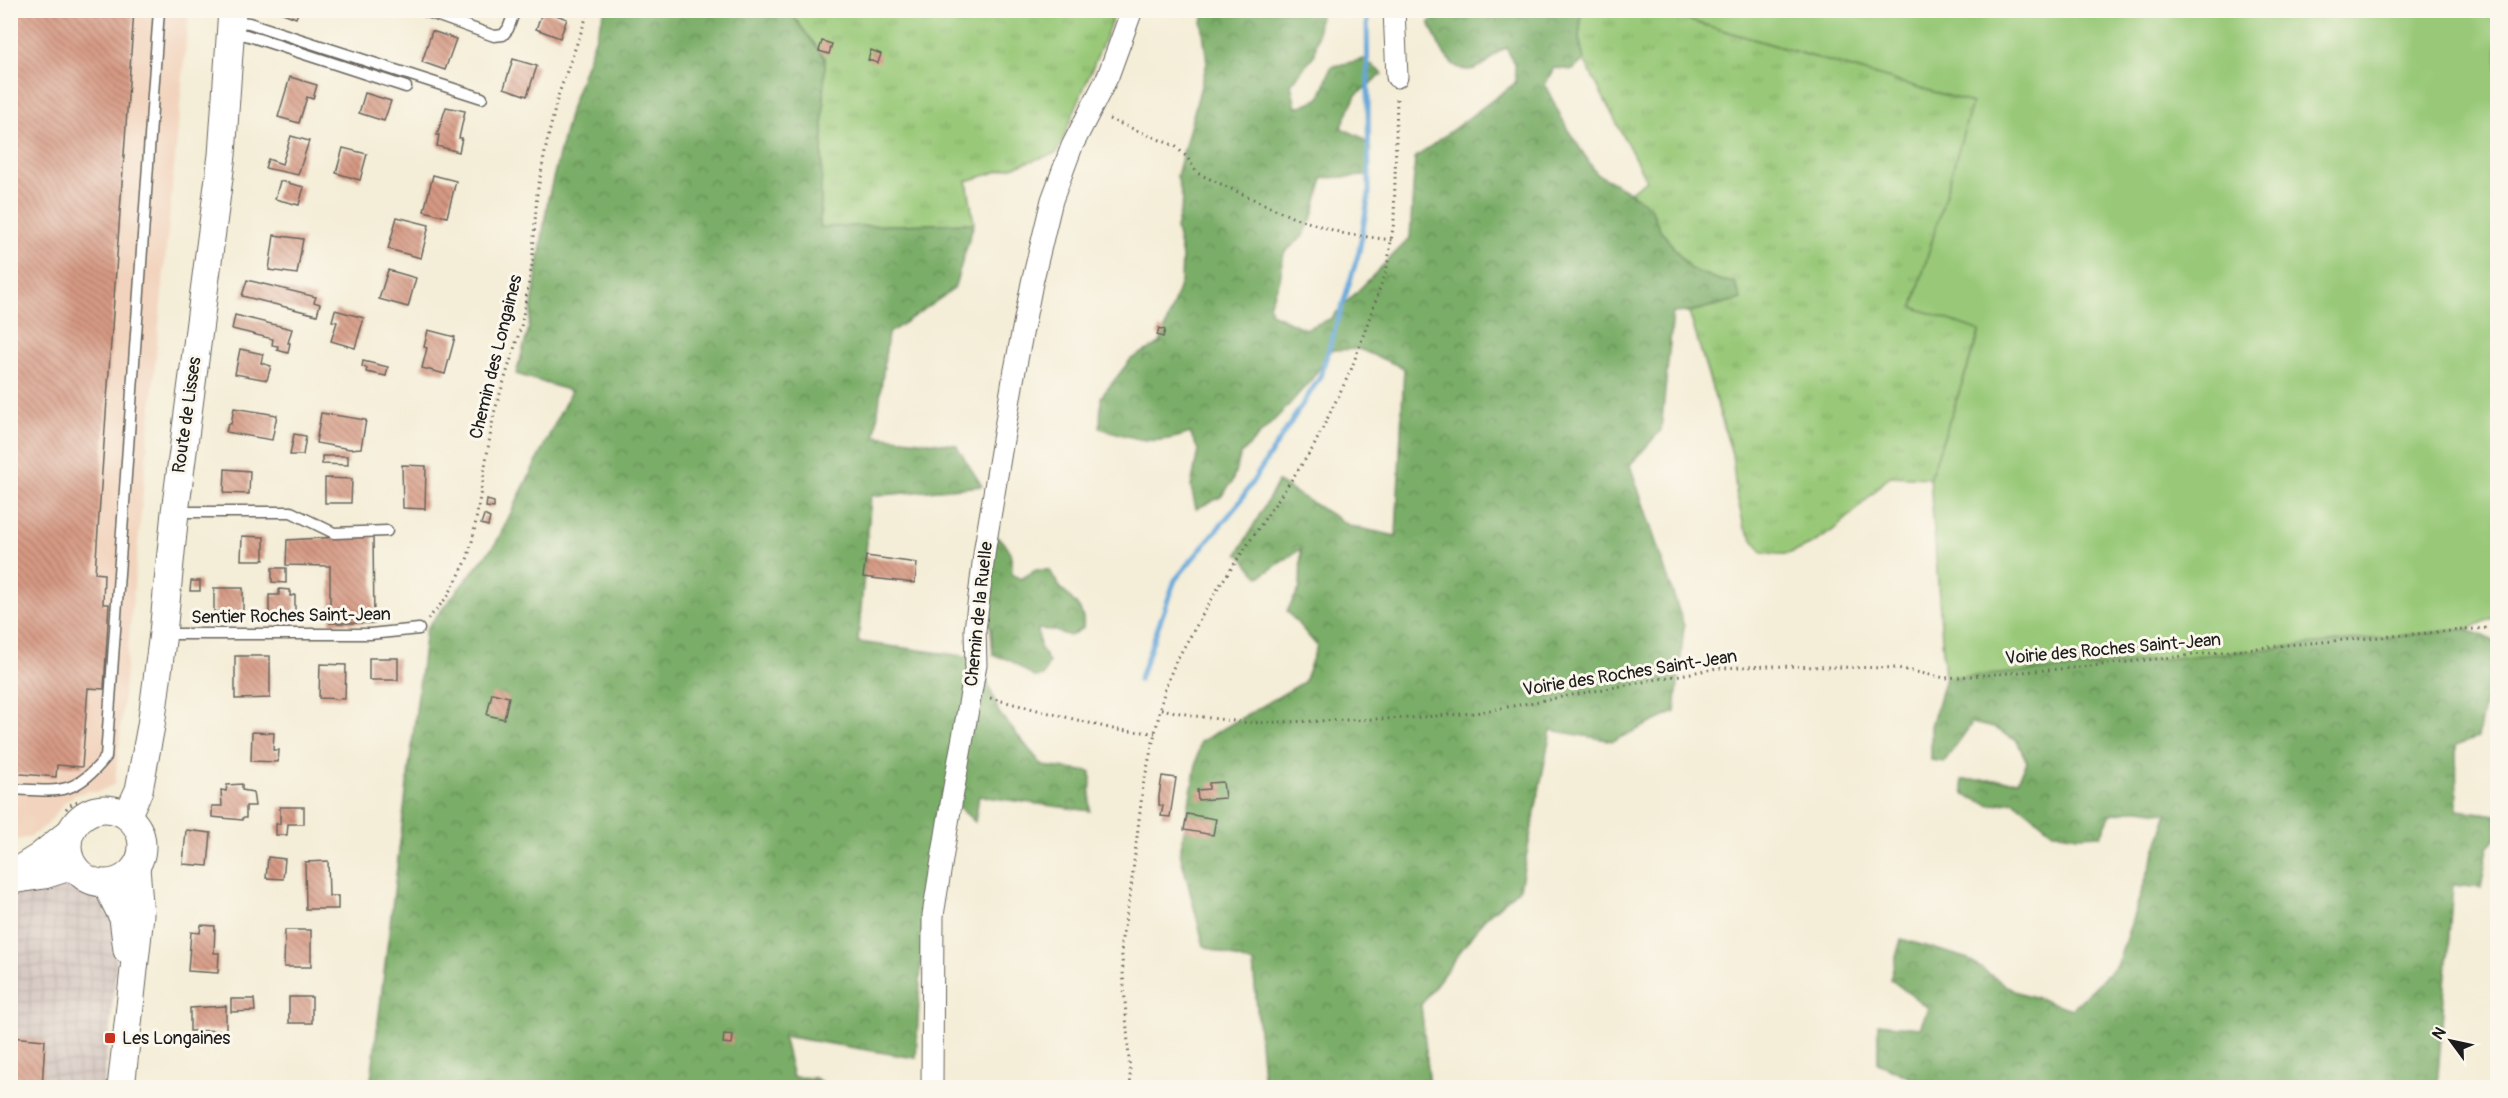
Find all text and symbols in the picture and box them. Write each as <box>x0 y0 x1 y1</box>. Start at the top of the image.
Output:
street label: Chemin des Longaines <box>464 272 528 442</box>
street label: Route de Lisses <box>167 355 207 475</box>
street label: Chemin de la Ruelle <box>960 540 998 688</box>
street label: Sentier Roches Saint-Jean <box>191 603 391 629</box>
street label: Voirie des Roches Saint-Jean <box>2004 628 2222 670</box>
street label: Voirie des Roches Saint-Jean <box>1521 645 1739 701</box>
north arrow <box>2421 1011 2481 1071</box>
text: N <box>2428 1023 2451 1043</box>
place label: Les Longaines <box>122 1027 230 1050</box>
marker: Les Longaines <box>103 1031 117 1045</box>

